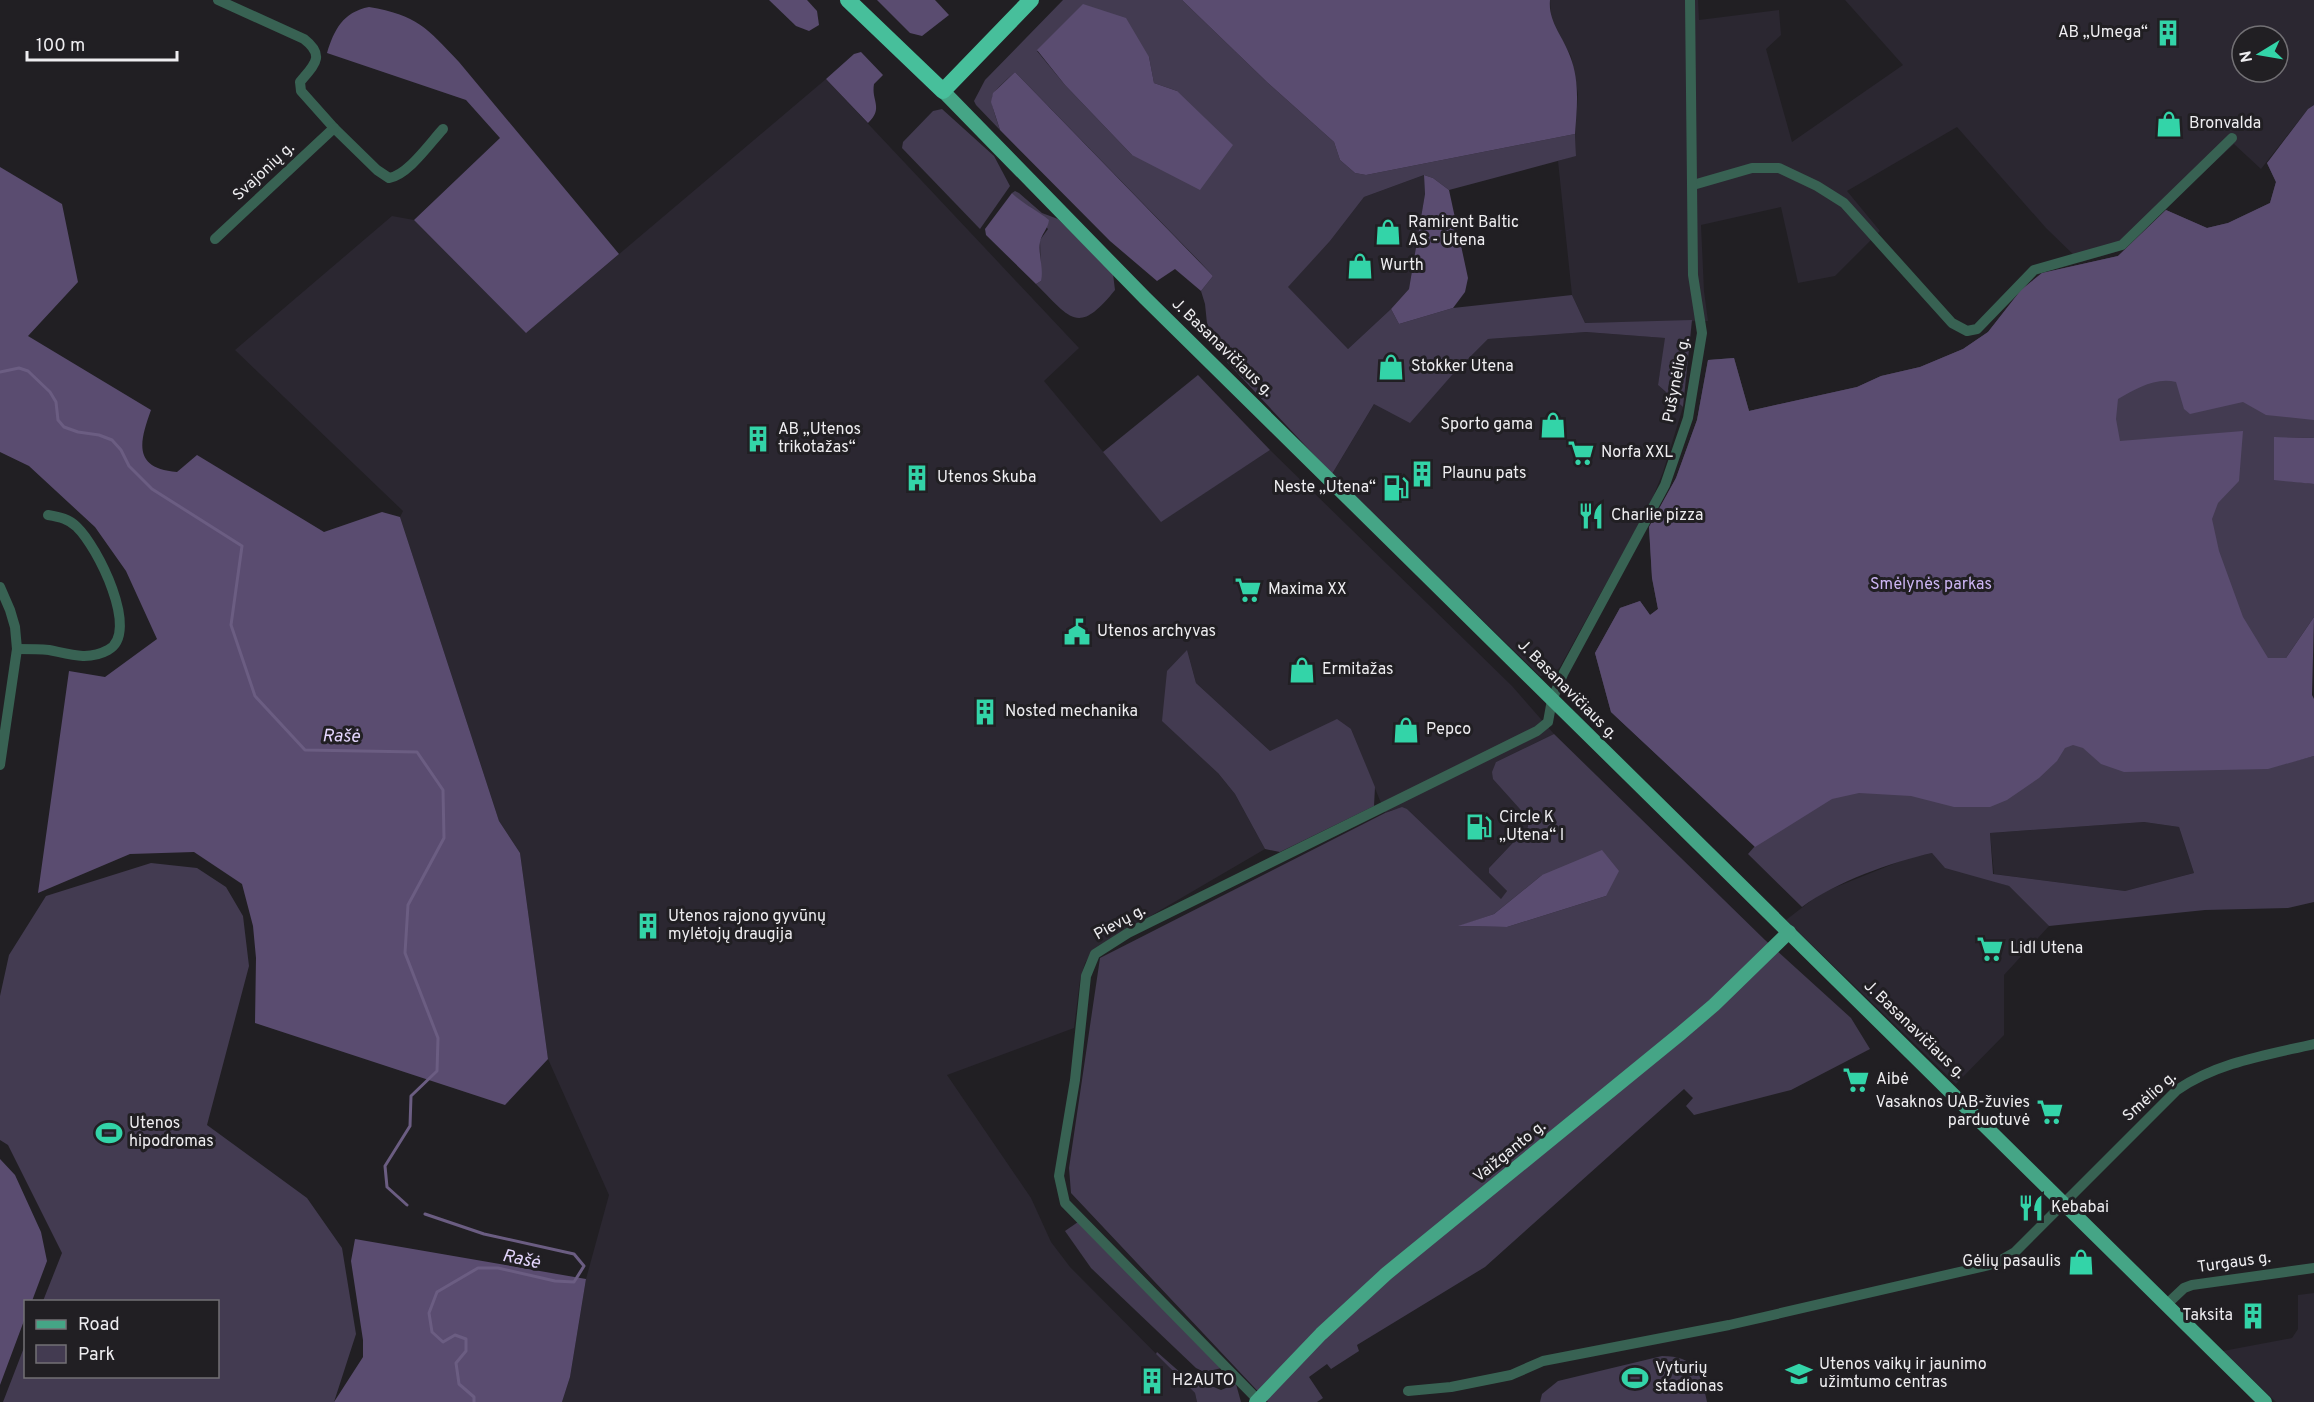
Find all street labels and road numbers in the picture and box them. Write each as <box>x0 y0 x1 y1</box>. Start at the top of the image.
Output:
street label: Svajonių g. <box>229 138 299 206</box>
street label: J. Basanavičiaus g. <box>1167 294 1277 402</box>
street label: Pušynėlio g. <box>1659 336 1695 424</box>
street label: J. Basanavičiaus g. <box>1513 636 1621 744</box>
street label: Pievų g. <box>1091 901 1149 945</box>
street label: J. Basanavičiaus g. <box>1859 976 1969 1084</box>
street label: Smėlio g. <box>2119 1068 2181 1126</box>
street label: Vaižganto g. <box>1470 1117 1550 1187</box>
street label: Turgaus g. <box>2196 1248 2272 1278</box>

